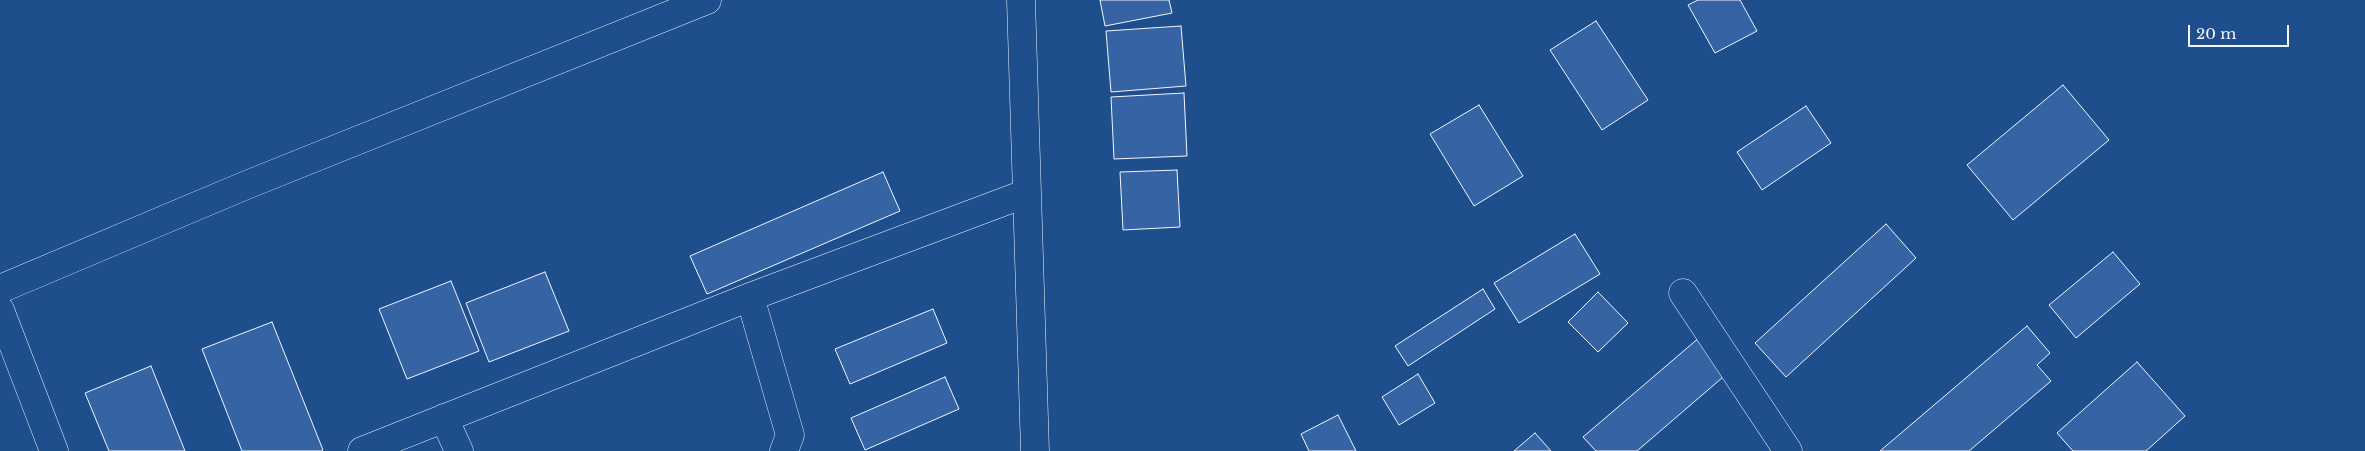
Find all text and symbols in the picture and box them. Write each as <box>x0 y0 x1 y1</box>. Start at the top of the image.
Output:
scale bar <box>2190 15 2291 47</box>
text: 20 m <box>2196 24 2236 43</box>

